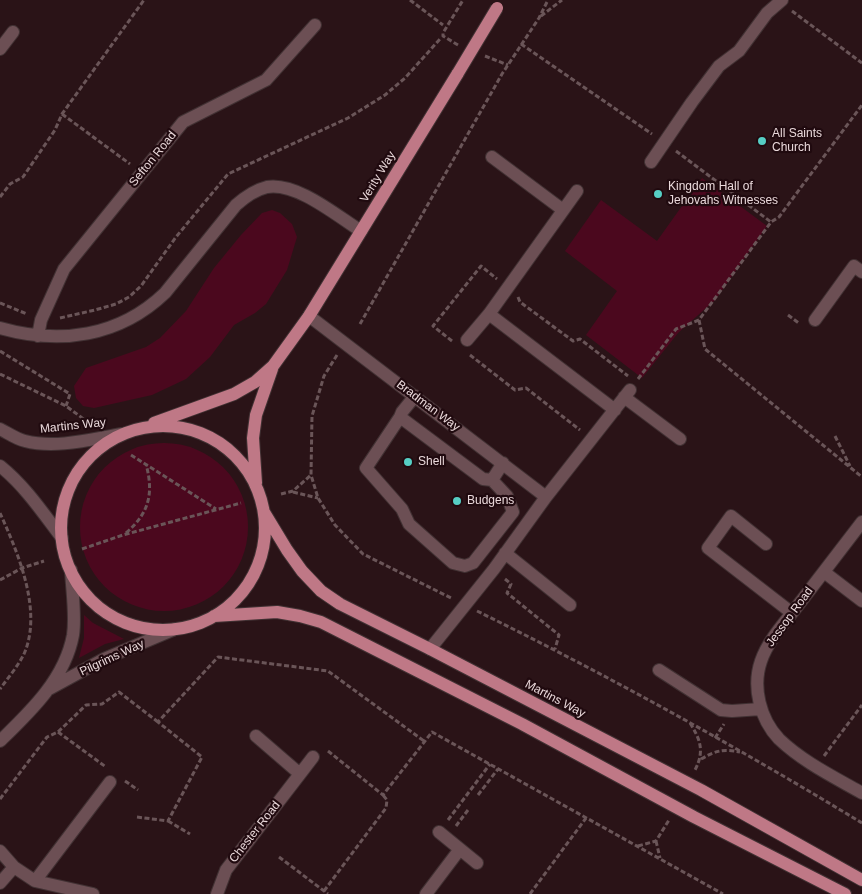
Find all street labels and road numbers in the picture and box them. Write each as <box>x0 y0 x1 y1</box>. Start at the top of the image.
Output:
street label: Sefton Road <box>126 129 180 189</box>
street label: Verity Way <box>357 149 399 205</box>
street label: Bradman Way <box>393 378 463 434</box>
street label: Martins Way <box>39 415 107 437</box>
street label: Jessop Road <box>764 584 816 650</box>
street label: Pilgrims Way <box>77 637 147 679</box>
street label: Martins Way <box>522 677 588 721</box>
street label: Chester Road <box>227 798 283 866</box>

